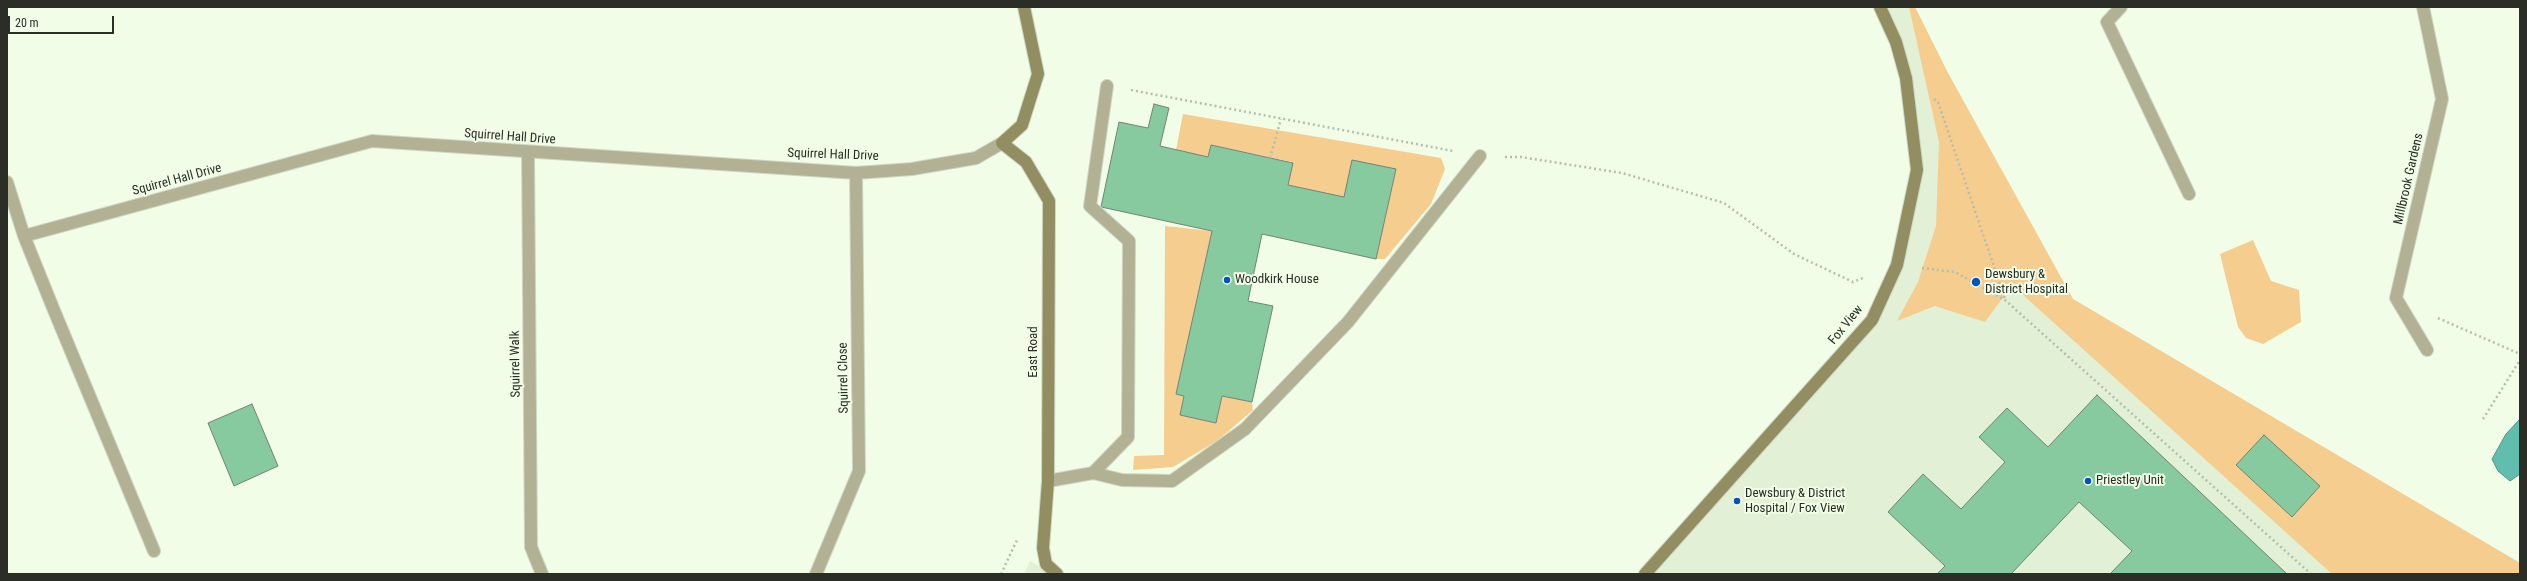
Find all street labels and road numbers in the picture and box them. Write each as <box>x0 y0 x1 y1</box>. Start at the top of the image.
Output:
street label: Squirrel Hall Drive <box>464 126 556 148</box>
street label: Millbrook Gardens <box>2391 132 2427 226</box>
street label: Squirrel Hall Drive <box>787 146 879 164</box>
street label: Squirrel Hall Drive <box>131 161 223 199</box>
street label: Fox View <box>1825 302 1867 348</box>
street label: East Road <box>1026 326 1042 378</box>
street label: Squirrel Walk <box>508 330 524 398</box>
street label: Squirrel Close <box>836 342 852 414</box>

